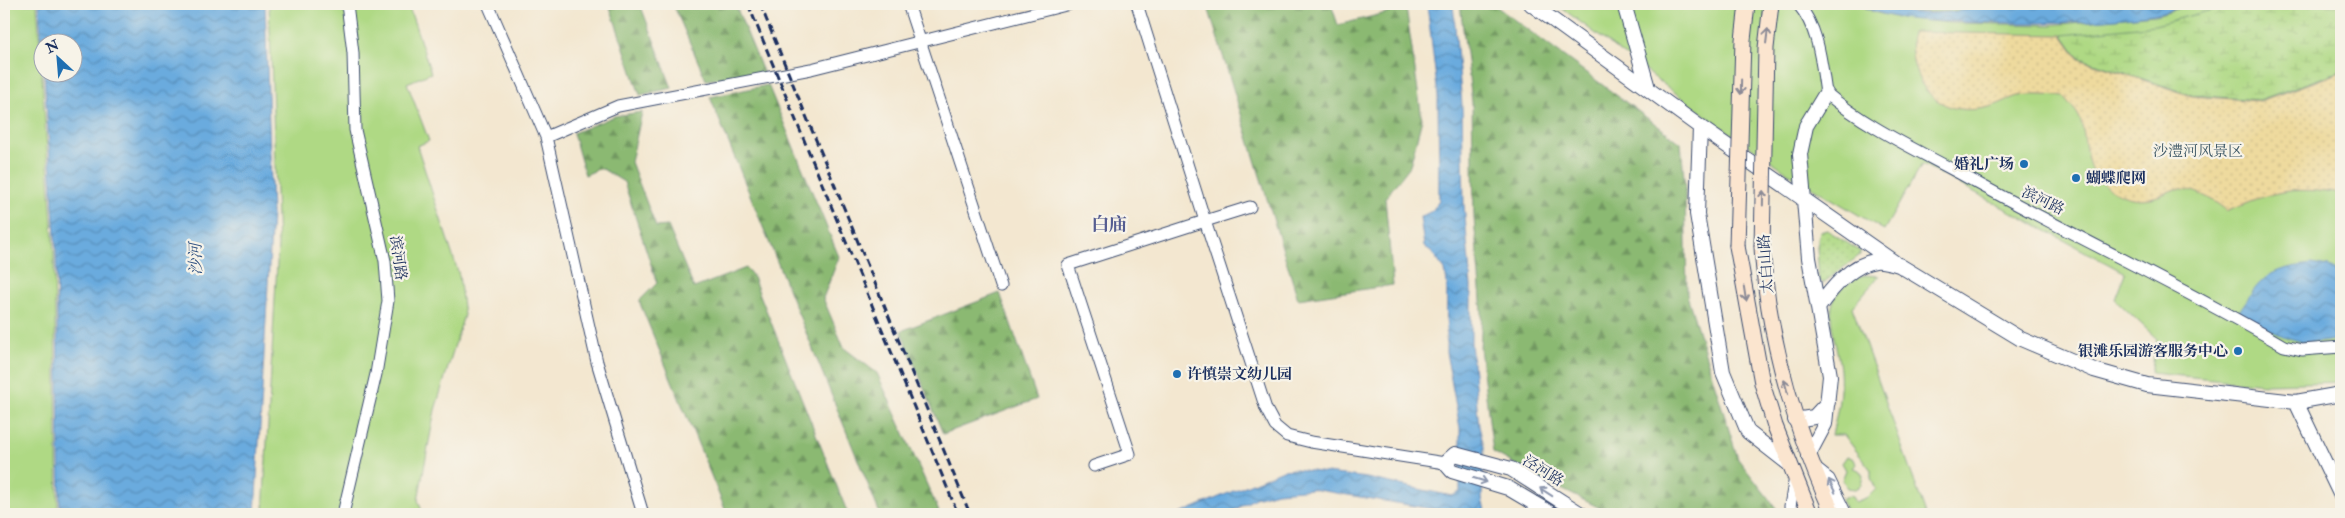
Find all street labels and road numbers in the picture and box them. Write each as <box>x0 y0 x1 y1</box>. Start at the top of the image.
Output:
street label: 滨河路 <box>2019 183 2067 219</box>
street label: 太白山路 <box>1754 233 1778 295</box>
street label: 滨河路 <box>385 234 411 282</box>
street label: 泾河路 <box>1519 451 1567 491</box>

